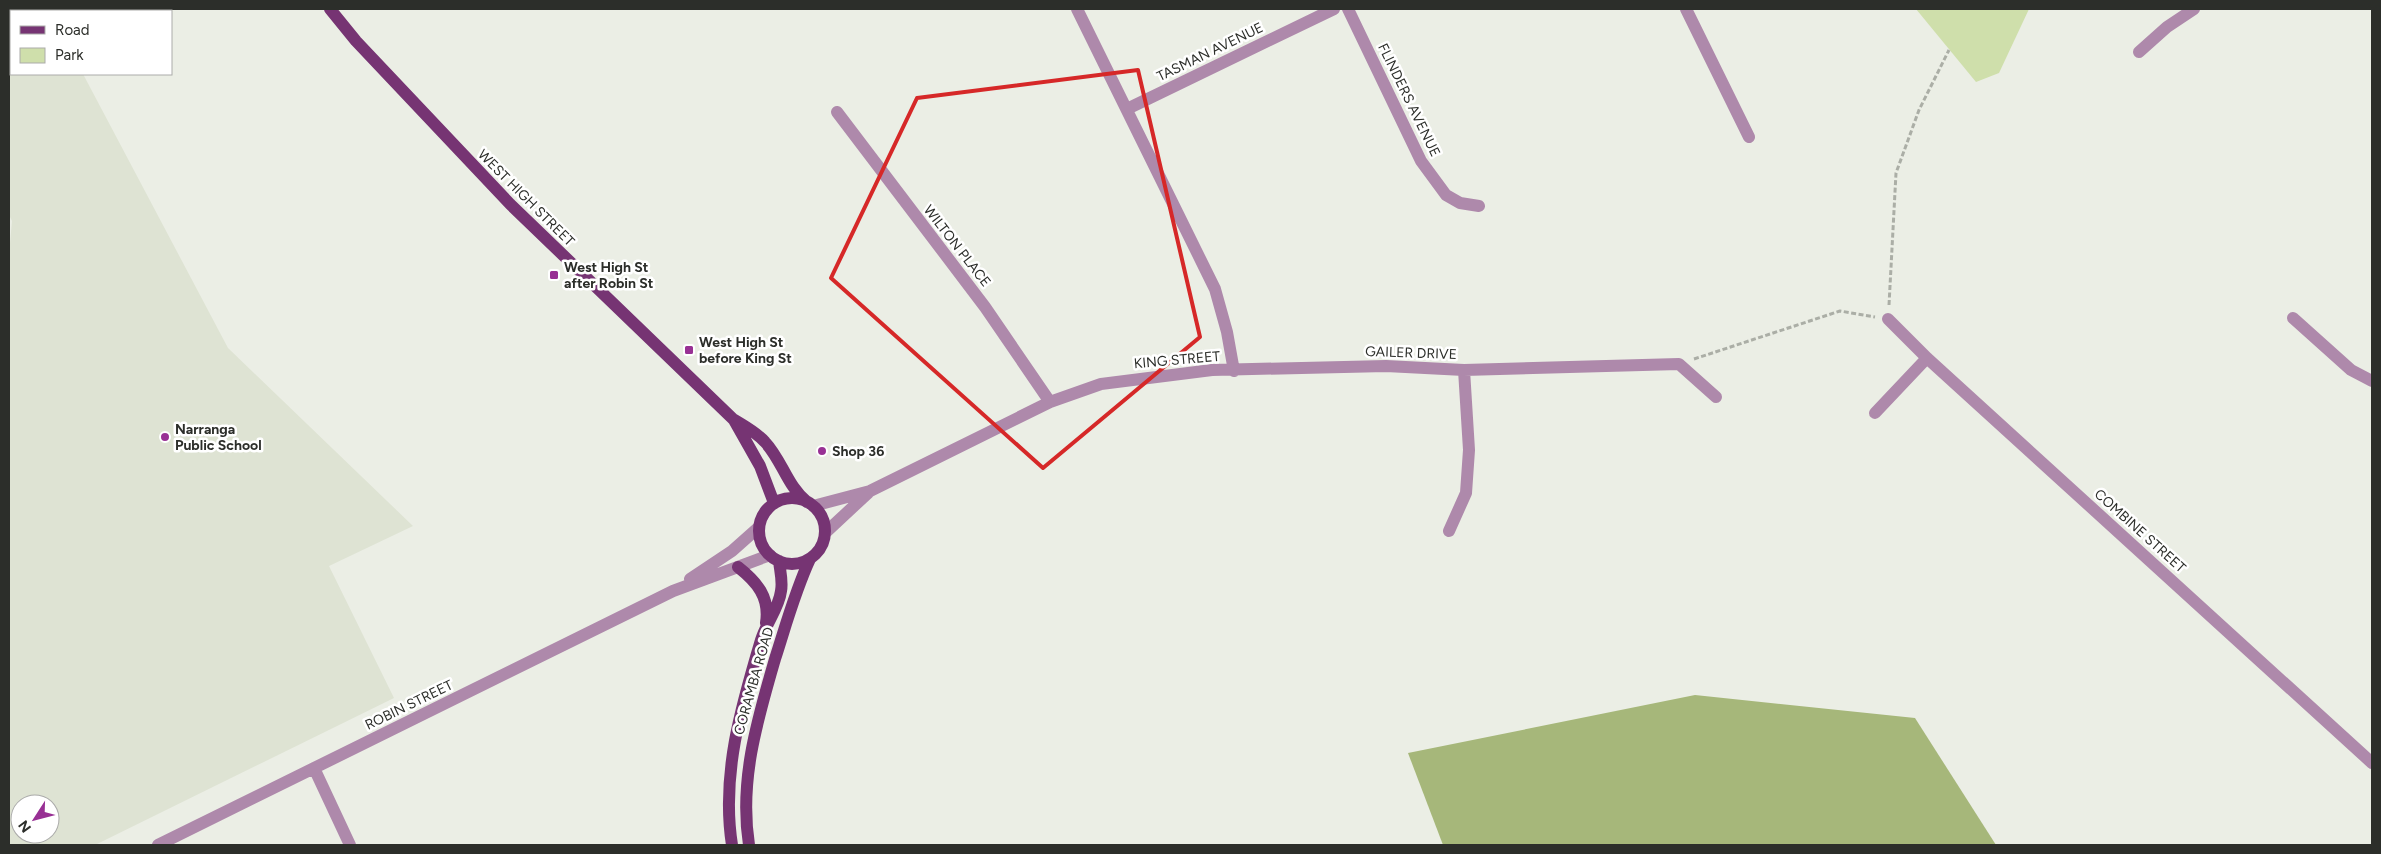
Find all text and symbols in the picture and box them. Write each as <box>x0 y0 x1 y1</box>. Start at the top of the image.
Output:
legend <box>10 10 172 75</box>
street label: TASMAN AVENUE <box>1154 19 1266 85</box>
text: Road <box>55 21 90 39</box>
street label: FLINDERS AVENUE <box>1374 40 1444 160</box>
text: Park <box>55 46 84 64</box>
street label: WEST HIGH STREET <box>474 146 578 250</box>
street label: WILTON PLACE <box>920 202 994 290</box>
place label: West High St after Robin St <box>564 259 654 292</box>
marker: West High St after Robin St <box>548 269 560 281</box>
place label: West High St before King St <box>699 334 792 367</box>
street label: GAILER DRIVE <box>1365 343 1457 363</box>
marker: West High St before King St <box>683 344 695 356</box>
street label: KING STREET <box>1133 348 1221 372</box>
place label: Narranga Public School <box>175 421 262 454</box>
marker: Narranga Public School <box>159 431 171 443</box>
place label: Shop 36 <box>832 443 884 460</box>
marker: Shop 36 <box>816 445 828 457</box>
street label: COMBINE STREET <box>2091 485 2189 577</box>
street label: CORAMBA ROAD <box>730 625 778 737</box>
street label: ROBIN STREET <box>362 676 456 734</box>
north arrow <box>10 794 60 844</box>
text: N <box>15 817 35 836</box>

